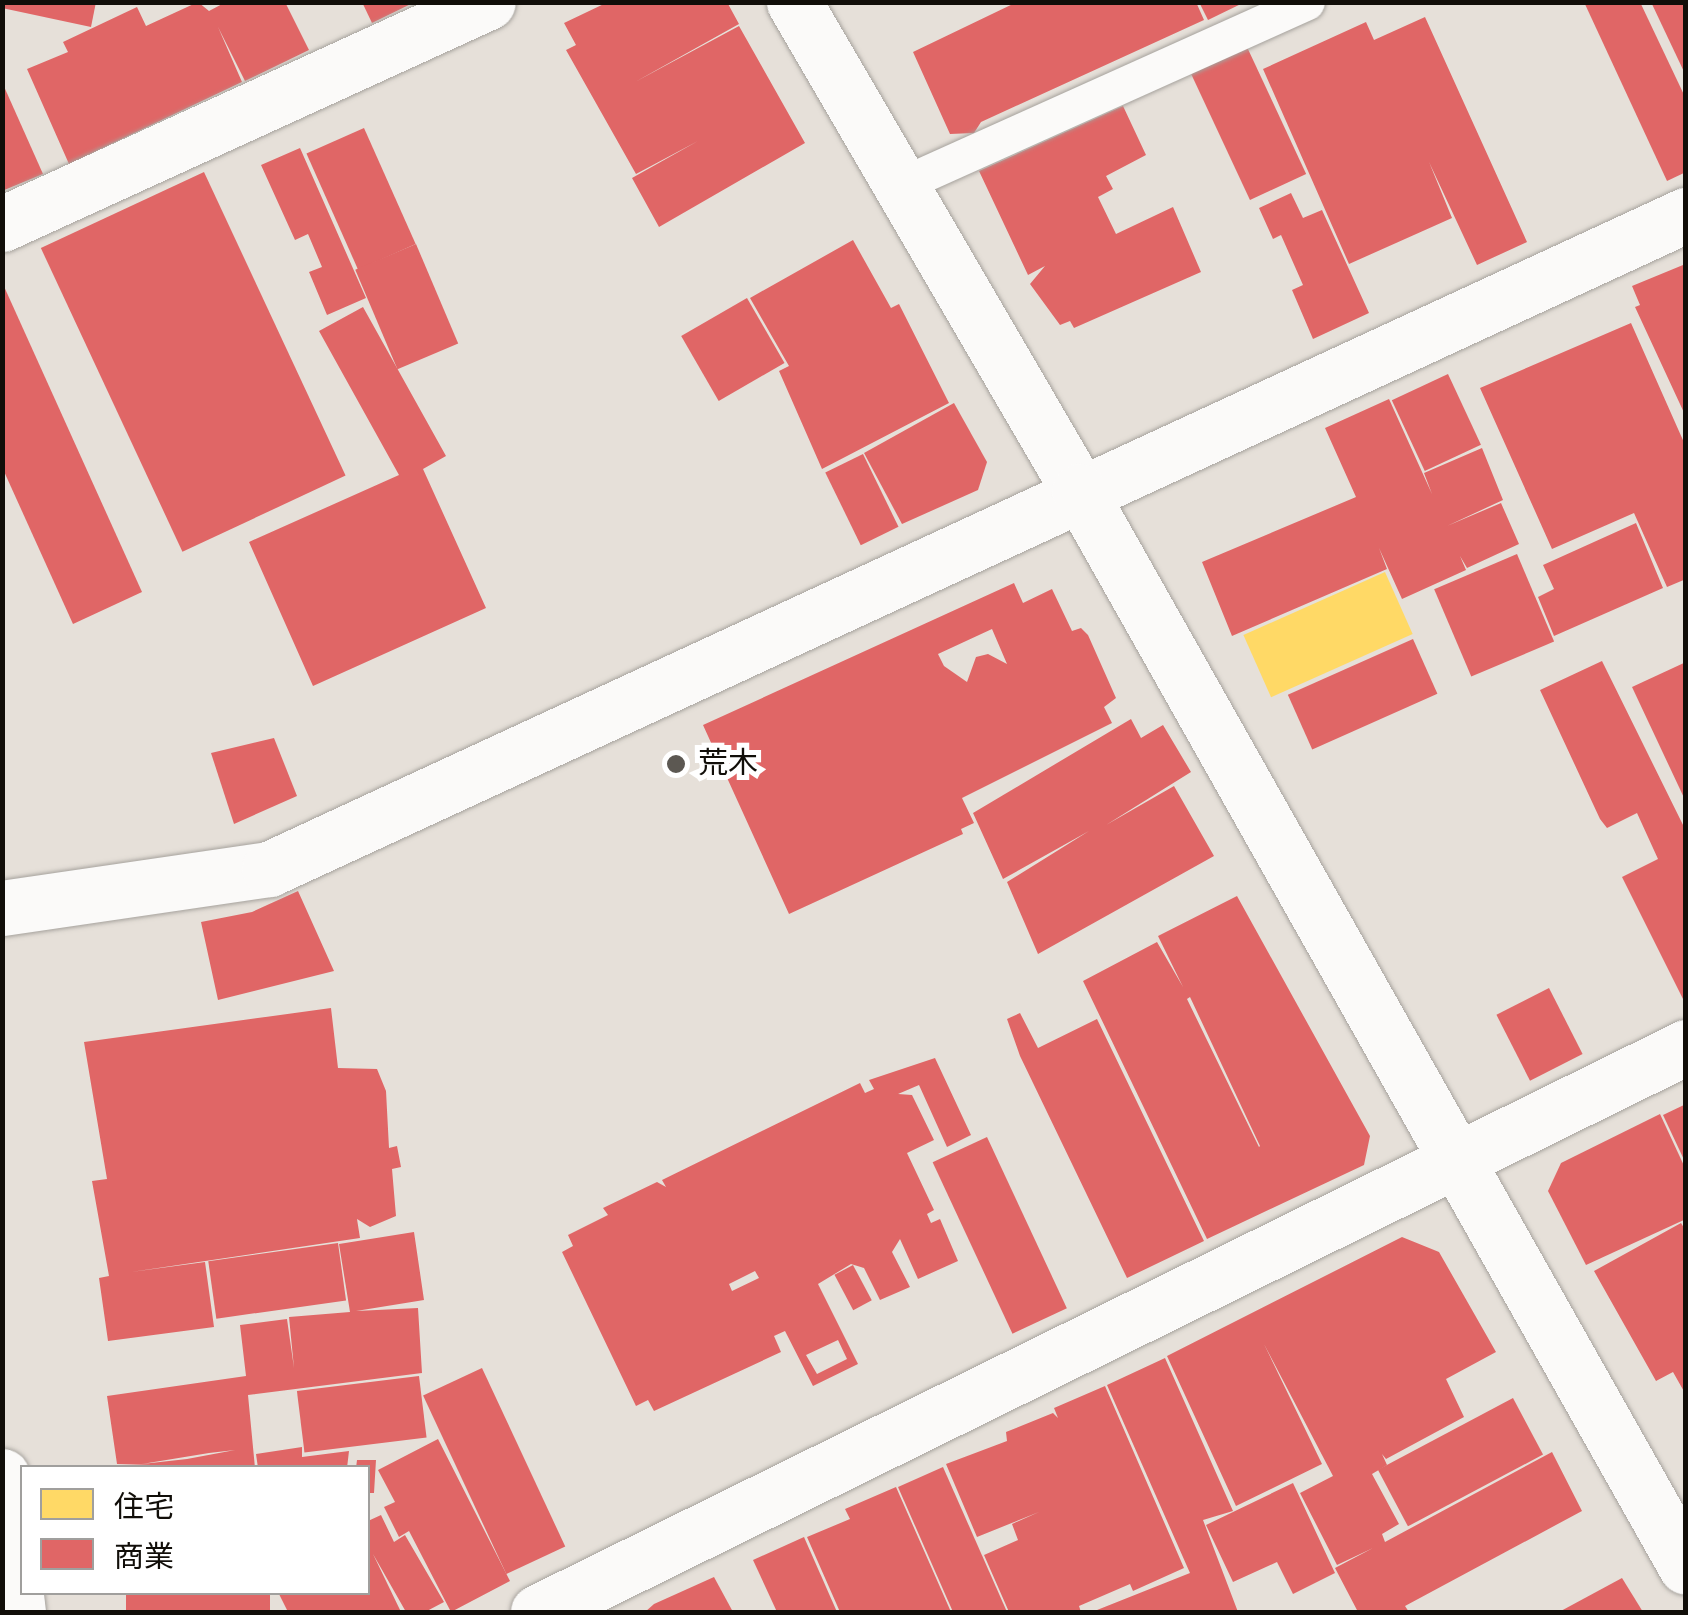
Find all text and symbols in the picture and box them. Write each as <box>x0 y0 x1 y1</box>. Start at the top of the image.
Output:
place label: 荒木 <box>698 746 758 782</box>
marker: 荒木 <box>663 751 689 777</box>
legend <box>20 1465 370 1595</box>
text: 住宅 <box>114 1490 174 1526</box>
text: 商業 <box>114 1540 174 1576</box>

